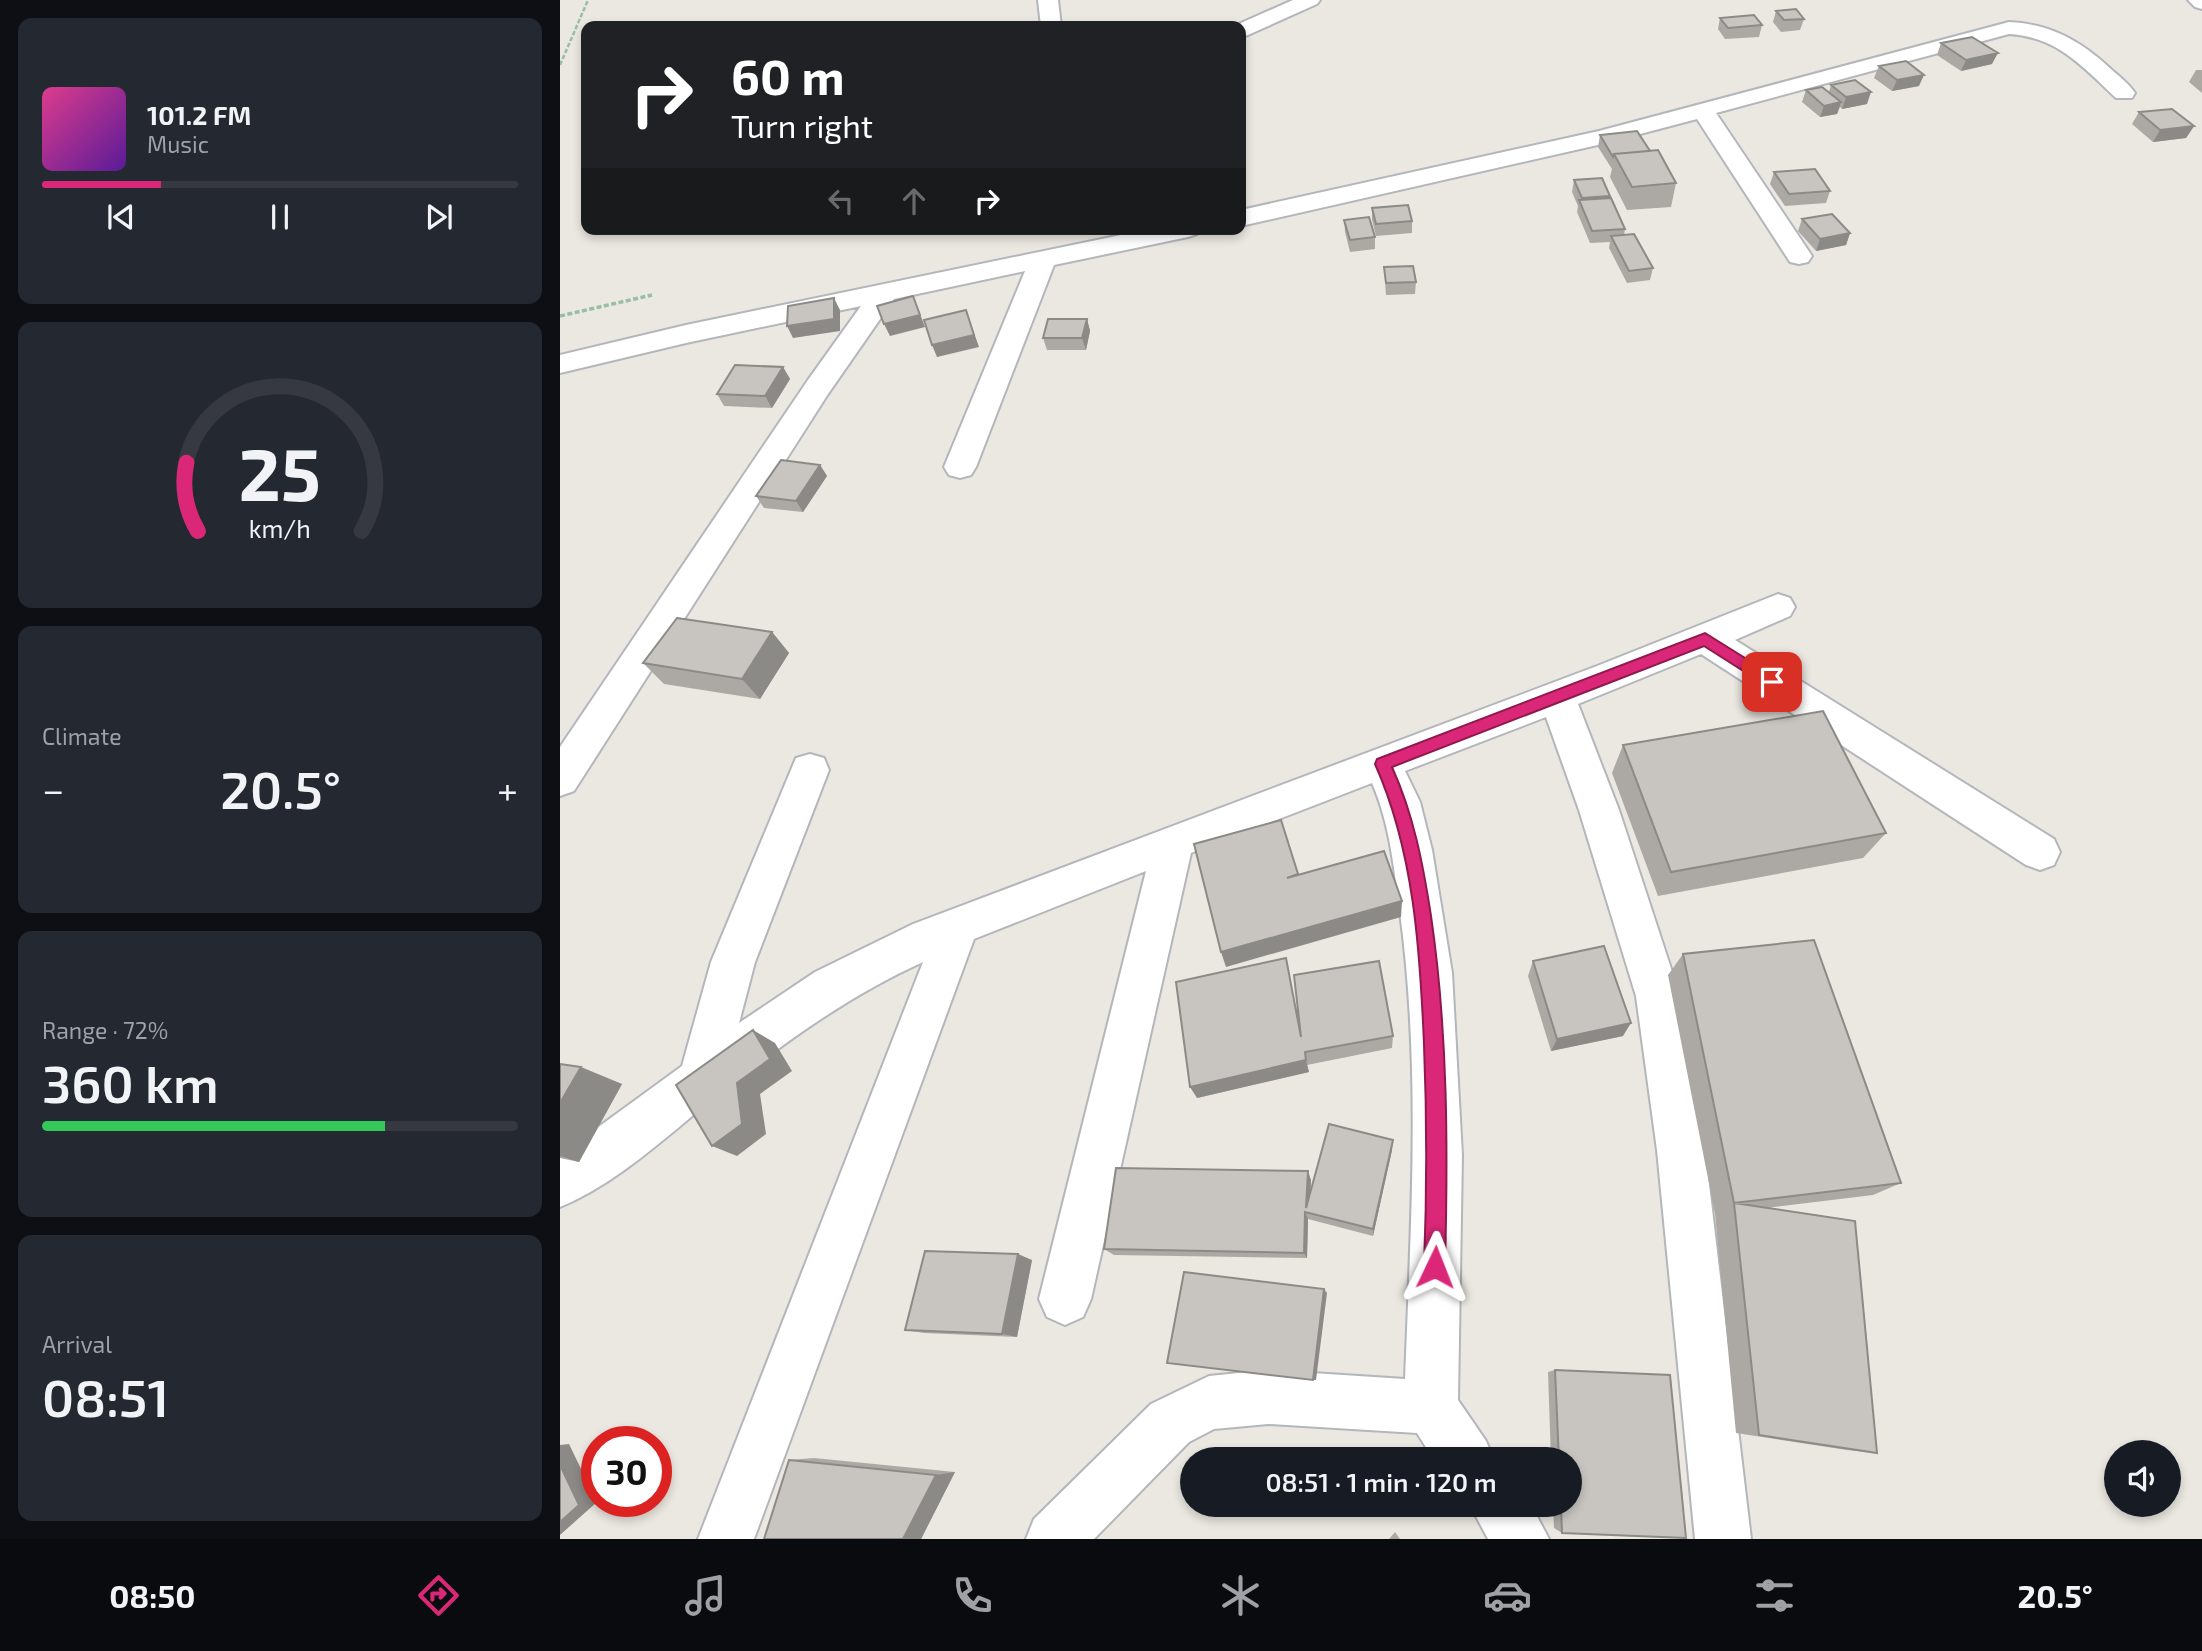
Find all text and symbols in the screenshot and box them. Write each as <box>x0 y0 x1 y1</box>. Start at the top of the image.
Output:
text: 60 m <box>731 46 845 105</box>
icon: right <box>616 49 707 140</box>
text: 101.2 FM <box>147 99 251 130</box>
text: Turn right <box>731 106 873 144</box>
text: Music <box>147 130 209 158</box>
icon: left <box>822 182 860 220</box>
icon: ahead <box>895 182 933 220</box>
icon: right <box>968 182 1006 220</box>
icon: previous <box>102 198 140 236</box>
icon: pause <box>261 198 299 236</box>
icon: next <box>420 198 458 236</box>
text: 25 <box>239 429 321 517</box>
text: km/h <box>249 513 311 543</box>
pin <box>1742 652 1802 712</box>
icon: arrive <box>1753 663 1791 701</box>
text: Climate <box>42 722 122 750</box>
text: 20.5° <box>220 757 341 819</box>
text: − <box>42 766 64 812</box>
text: + <box>497 766 518 812</box>
text: Range · 72% <box>42 1016 168 1044</box>
text: 360 km <box>42 1051 219 1113</box>
position arrow <box>1398 1230 1472 1304</box>
text: Arrival <box>42 1330 112 1358</box>
text: 08:51 <box>42 1365 169 1427</box>
speed limit sign: 30 <box>581 1426 672 1517</box>
map controls <box>2104 1440 2181 1517</box>
button: sound <box>2104 1440 2181 1517</box>
text: 08:51 · 1 min · 120 m <box>1265 1466 1497 1497</box>
icon: directions <box>414 1571 463 1620</box>
icon: music <box>681 1571 730 1620</box>
icon: phone <box>948 1571 997 1620</box>
icon: climate <box>1216 1571 1265 1620</box>
icon: car <box>1483 1571 1532 1620</box>
icon: filters <box>1750 1571 1799 1620</box>
text: 08:50 <box>109 1576 195 1614</box>
text: 20.5° <box>2018 1576 2093 1614</box>

